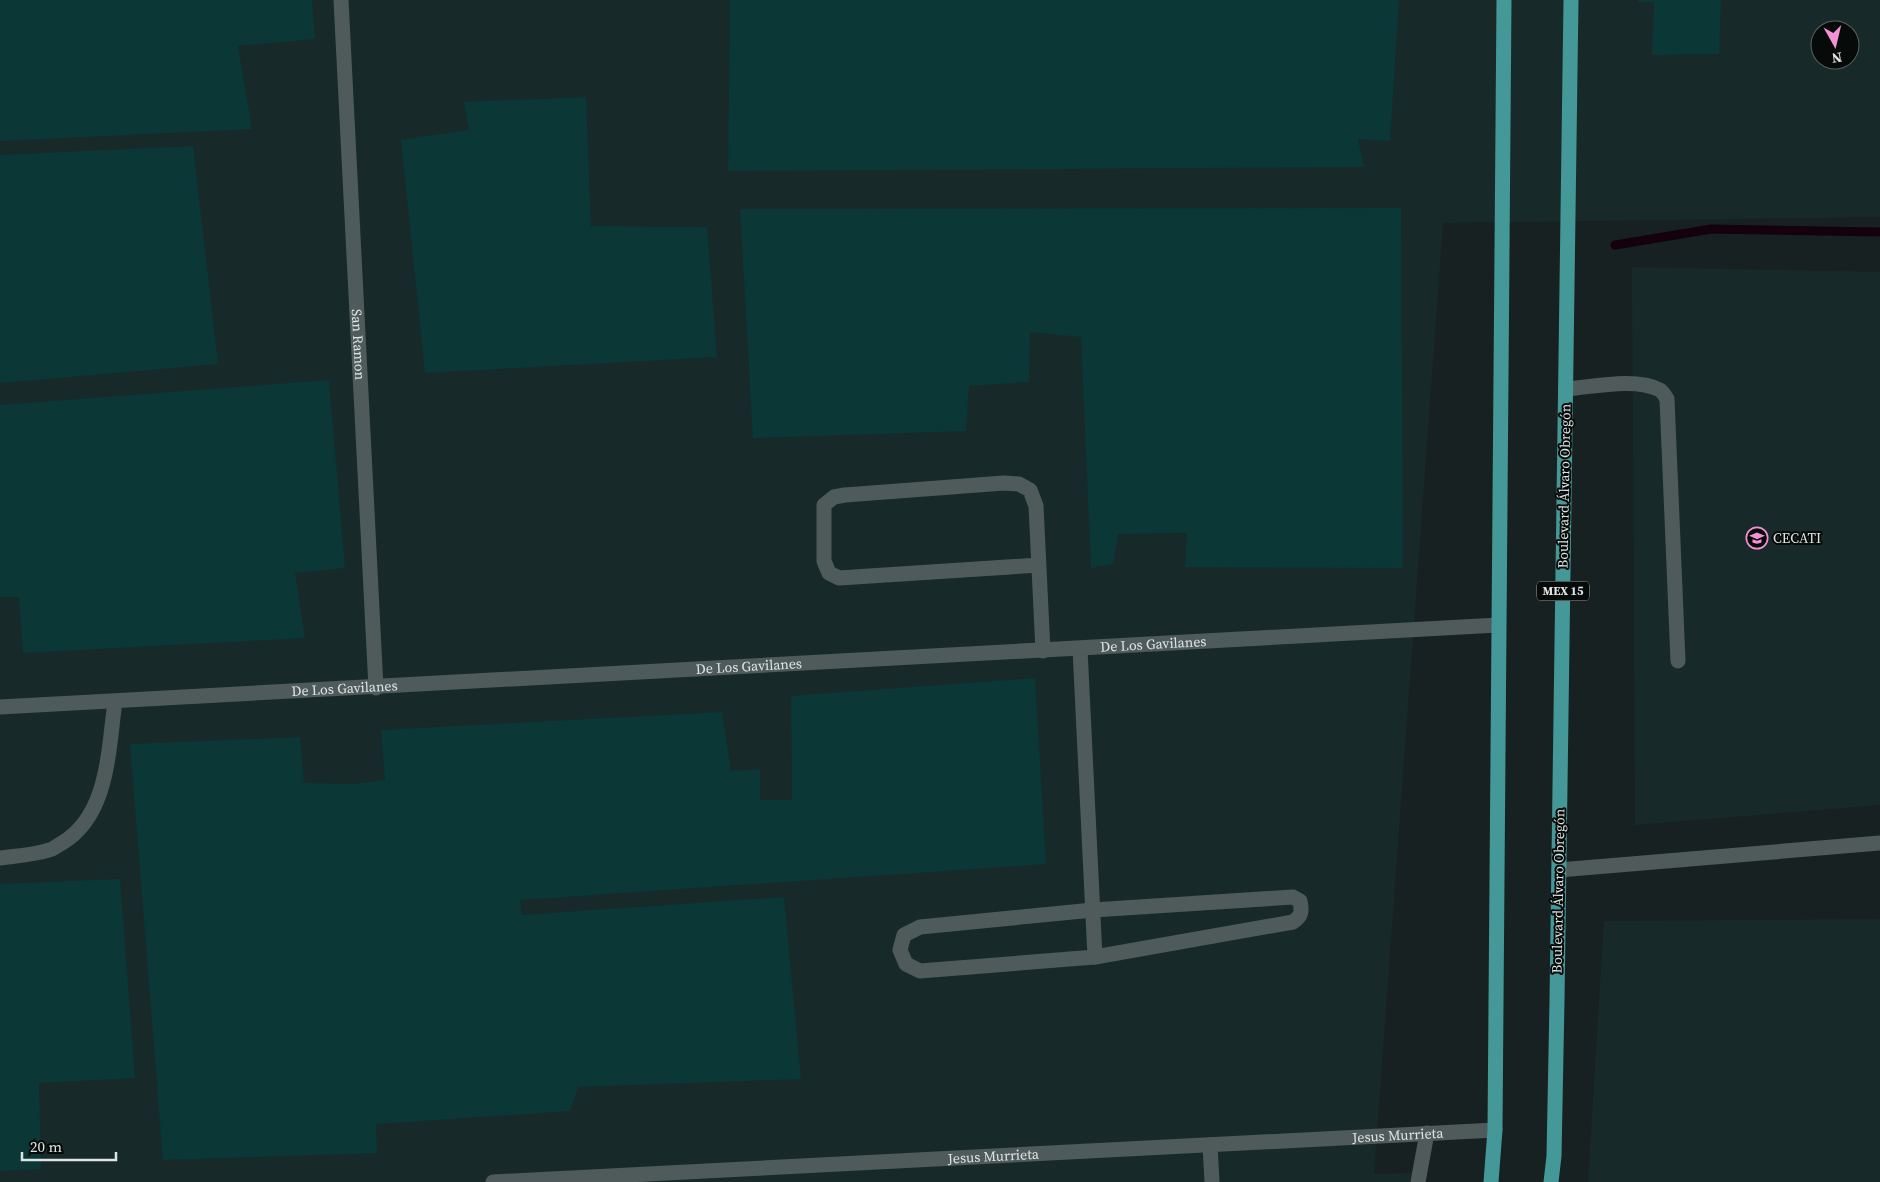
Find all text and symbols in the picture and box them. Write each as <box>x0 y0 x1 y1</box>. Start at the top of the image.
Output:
north arrow <box>1810 20 1860 70</box>
text: N <box>1830 47 1843 68</box>
street label: San Ramon <box>347 309 370 381</box>
street label: Boulevard Álvaro Obregón <box>1553 403 1575 569</box>
school or university icon: CECATI <box>1745 526 1769 550</box>
place label: CECATI <box>1773 528 1821 548</box>
road number: MEX 15 <box>1537 582 1589 600</box>
street label: De Los Gavilanes <box>1100 631 1207 657</box>
street label: De Los Gavilanes <box>695 653 802 679</box>
street label: De Los Gavilanes <box>291 675 398 701</box>
street label: Boulevard Álvaro Obregón <box>1547 808 1569 974</box>
street label: Jesus Murrieta <box>1351 1123 1445 1147</box>
scale bar <box>22 1130 116 1162</box>
text: 20 m <box>30 1136 62 1157</box>
street label: Jesus Murrieta <box>946 1144 1040 1168</box>

